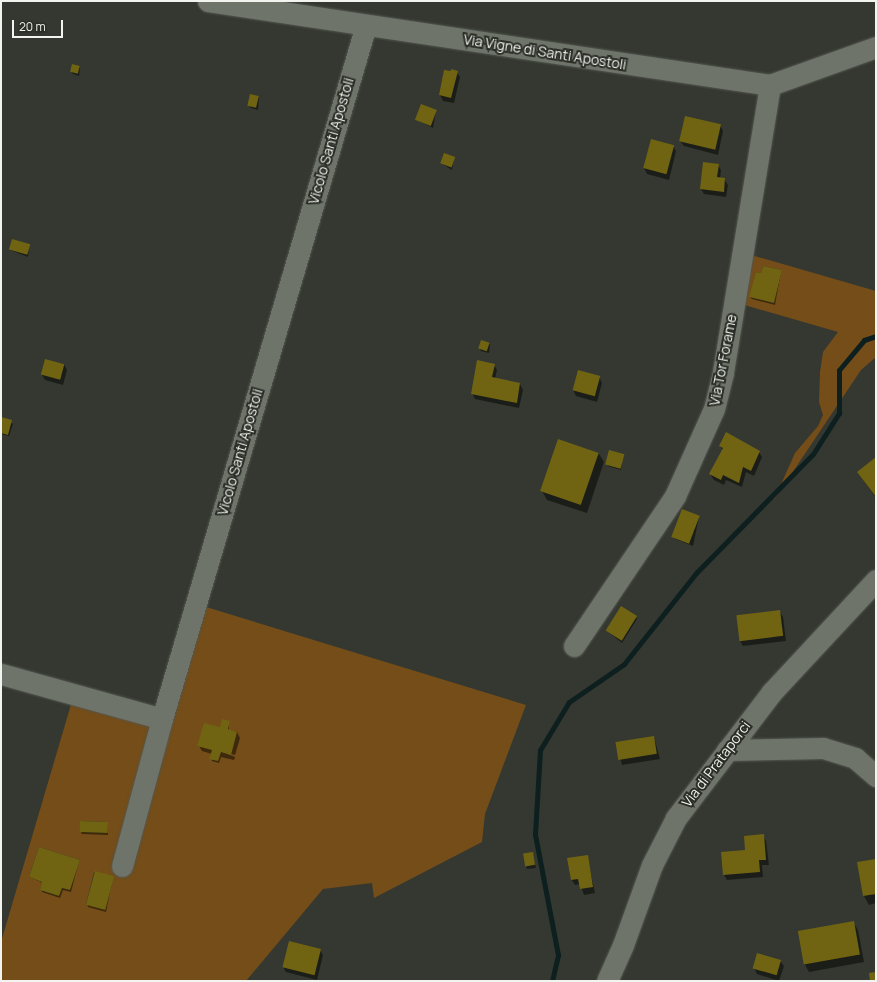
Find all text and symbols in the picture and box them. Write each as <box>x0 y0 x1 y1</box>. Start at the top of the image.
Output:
scale bar <box>14 12 65 38</box>
text: 20 m <box>19 18 46 35</box>
street label: Via Vigne di Santi Apostoli <box>462 31 628 73</box>
street label: Vicolo Santi Apostoli <box>305 76 357 206</box>
street label: Via Tor Forame <box>706 313 740 407</box>
street label: Vicolo Santi Apostoli <box>214 387 266 517</box>
street label: Via di Prataporci <box>678 718 754 810</box>

